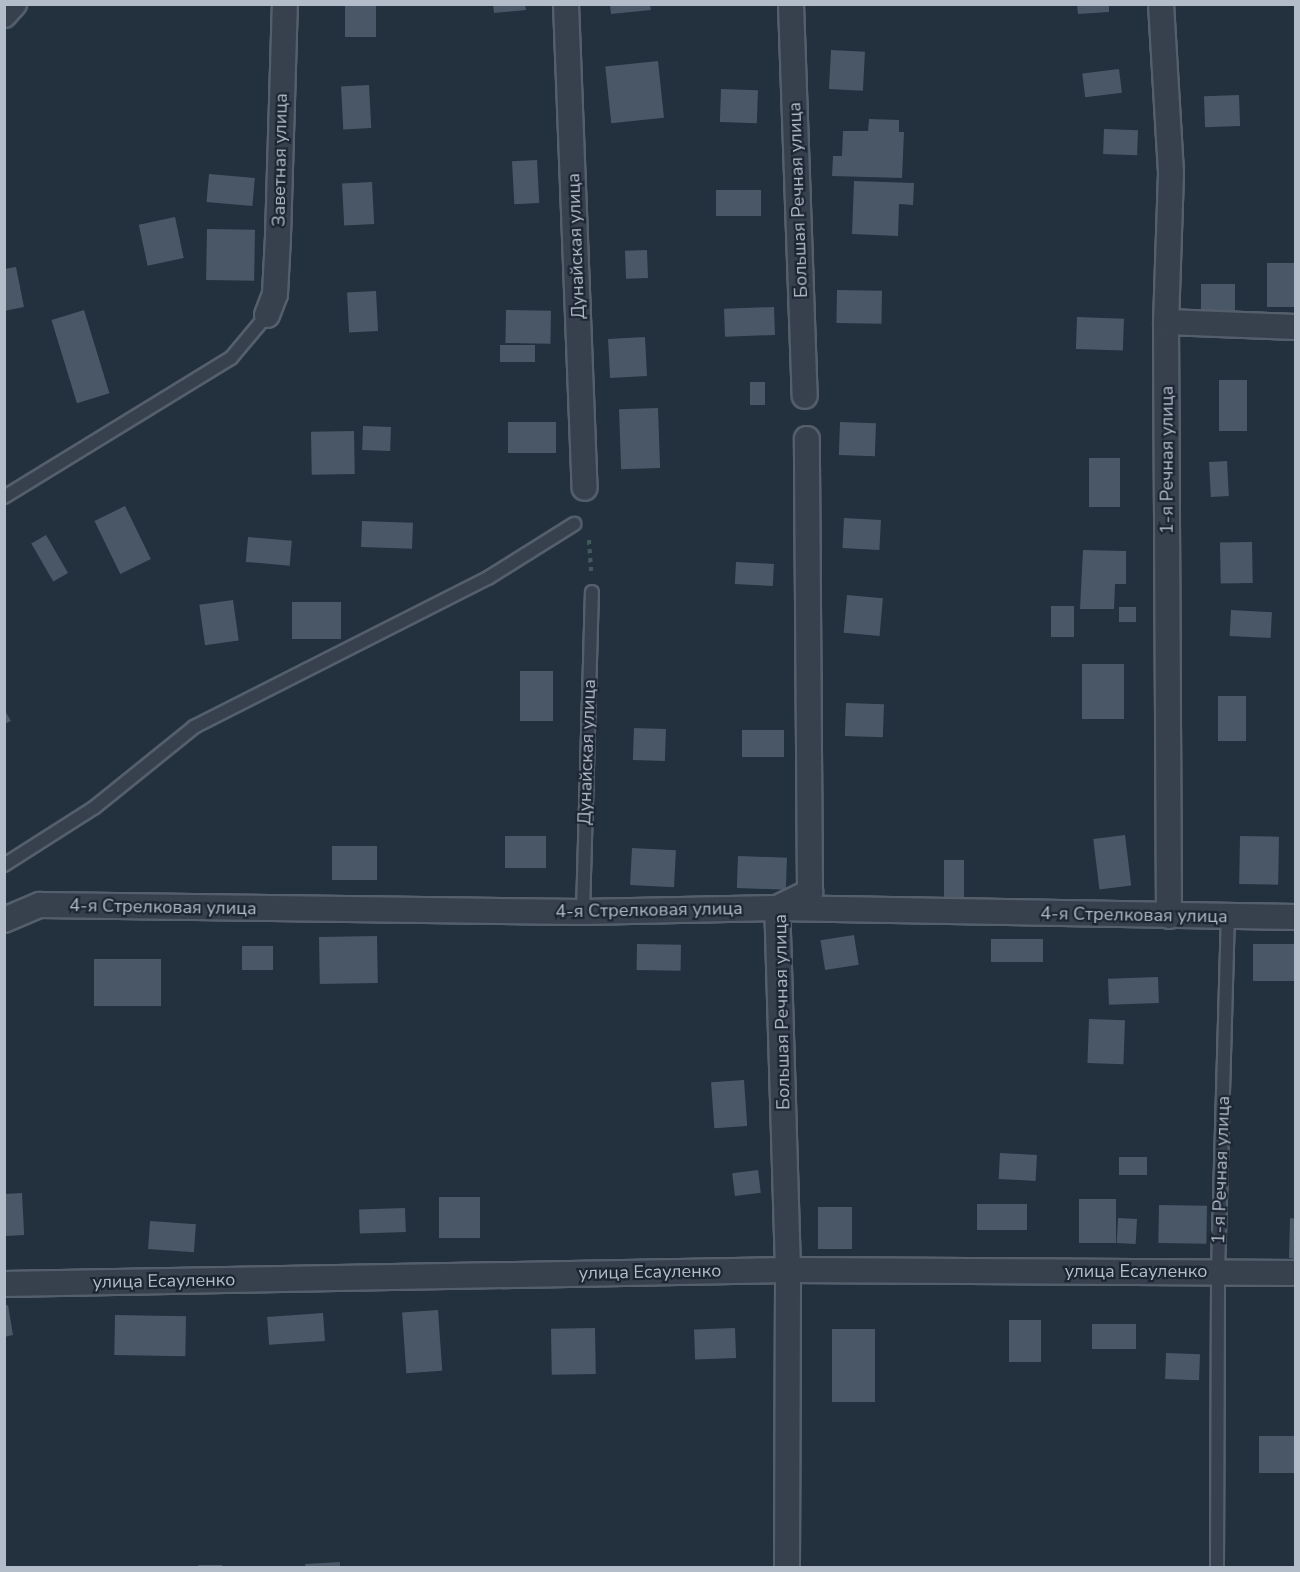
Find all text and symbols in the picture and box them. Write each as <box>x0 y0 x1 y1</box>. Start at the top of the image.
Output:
street label: Заветная улица <box>268 93 292 227</box>
street label: Большая Речная улица <box>784 102 812 298</box>
street label: Дунайская улица <box>563 173 589 319</box>
street label: 1-я Речная улица <box>1156 386 1178 534</box>
street label: Дунайская улица <box>574 679 600 825</box>
street label: 4-я Стрелковая улица <box>69 895 257 919</box>
street label: 4-я Стрелковая улица <box>555 898 743 922</box>
street label: 4-я Стрелковая улица <box>1040 903 1228 927</box>
street label: Большая Речная улица <box>769 914 795 1110</box>
street label: 1-я Речная улица <box>1208 1095 1234 1245</box>
street label: улица Есауленко <box>578 1260 722 1284</box>
street label: улица Есауленко <box>1065 1260 1207 1282</box>
street label: улица Есауленко <box>92 1269 236 1293</box>

